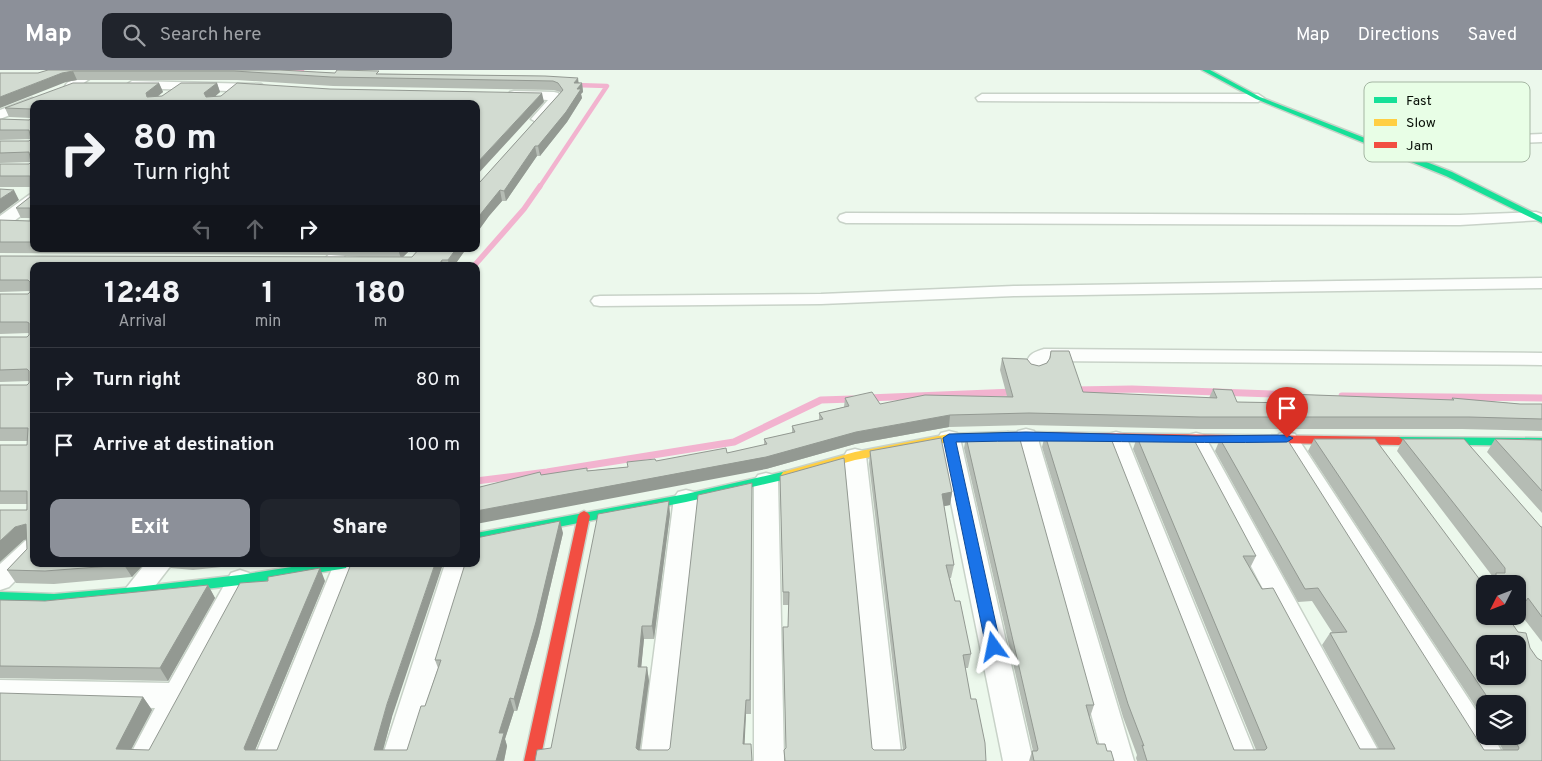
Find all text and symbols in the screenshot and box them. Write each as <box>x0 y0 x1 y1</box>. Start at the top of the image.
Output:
search box <box>102 13 452 58</box>
text: Map <box>25 20 72 50</box>
icon: search <box>120 21 148 49</box>
text: Search here <box>160 23 261 47</box>
text: Map <box>1296 24 1330 47</box>
text: Directions <box>1358 24 1440 47</box>
text: Saved <box>1468 24 1517 47</box>
legend <box>1364 82 1530 162</box>
text: Fast <box>1406 93 1432 110</box>
text: Slow <box>1406 115 1436 132</box>
text: 80 m <box>133 117 217 161</box>
icon: right <box>50 120 115 185</box>
text: Jam <box>1406 138 1433 155</box>
text: Turn right <box>133 160 230 187</box>
icon: left <box>188 215 216 243</box>
icon: ahead <box>241 215 269 243</box>
icon: right <box>294 215 322 243</box>
text: 12:48 <box>104 276 181 313</box>
text: 1 <box>262 276 274 313</box>
text: 180 <box>355 276 406 313</box>
text: Arrival <box>118 312 166 332</box>
text: min <box>255 312 281 332</box>
text: m <box>374 312 387 332</box>
icon: right <box>50 366 78 394</box>
text: Turn right <box>93 368 181 392</box>
text: 80 m <box>416 368 460 392</box>
pin <box>1266 387 1308 438</box>
icon: arrive <box>1273 394 1301 422</box>
icon: arrive <box>50 431 78 459</box>
text: Arrive at destination <box>93 433 274 457</box>
text: 100 m <box>408 433 460 457</box>
button: Exit <box>50 499 250 557</box>
button: Share <box>260 499 460 557</box>
north arrow <box>1476 575 1526 625</box>
map controls <box>1476 575 1526 745</box>
position arrow <box>967 620 1019 672</box>
button: sound <box>1476 635 1526 685</box>
button: layers <box>1476 695 1526 745</box>

